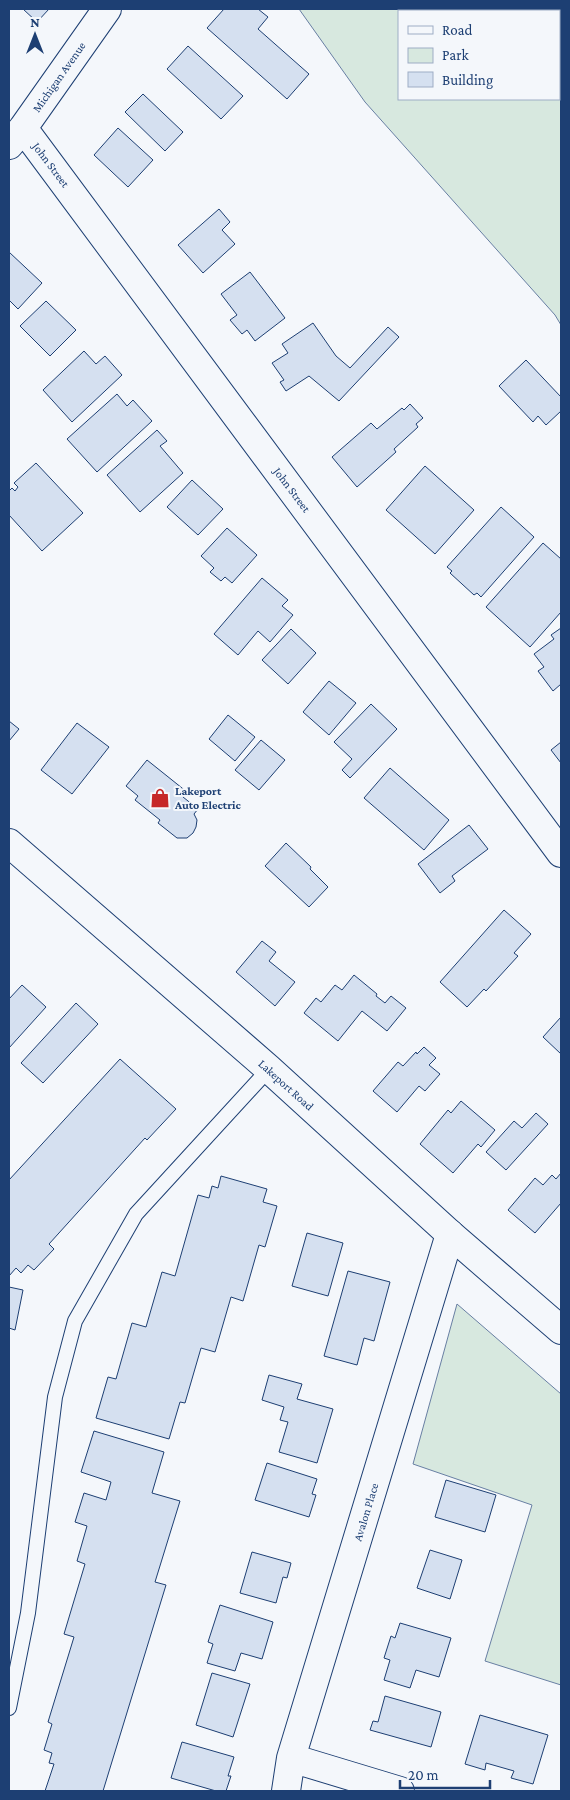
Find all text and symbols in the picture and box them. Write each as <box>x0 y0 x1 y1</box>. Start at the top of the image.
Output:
north arrow <box>10 10 60 60</box>
legend <box>398 10 560 100</box>
text: N <box>30 14 40 30</box>
text: Road <box>442 22 473 38</box>
street label: Michigan Avenue <box>29 39 89 115</box>
text: Park <box>442 47 469 63</box>
text: Building <box>442 72 493 89</box>
street label: John Street <box>29 139 73 191</box>
street label: John Street <box>270 464 314 516</box>
place label: Lakeport Auto Electric <box>174 784 241 812</box>
shop icon: Lakeport Auto Electric <box>149 787 171 809</box>
street label: Lakeport Road <box>255 1057 317 1114</box>
street label: Avalon Place <box>350 1481 382 1543</box>
scale bar <box>400 1758 490 1790</box>
text: 20 m <box>408 1767 439 1783</box>

